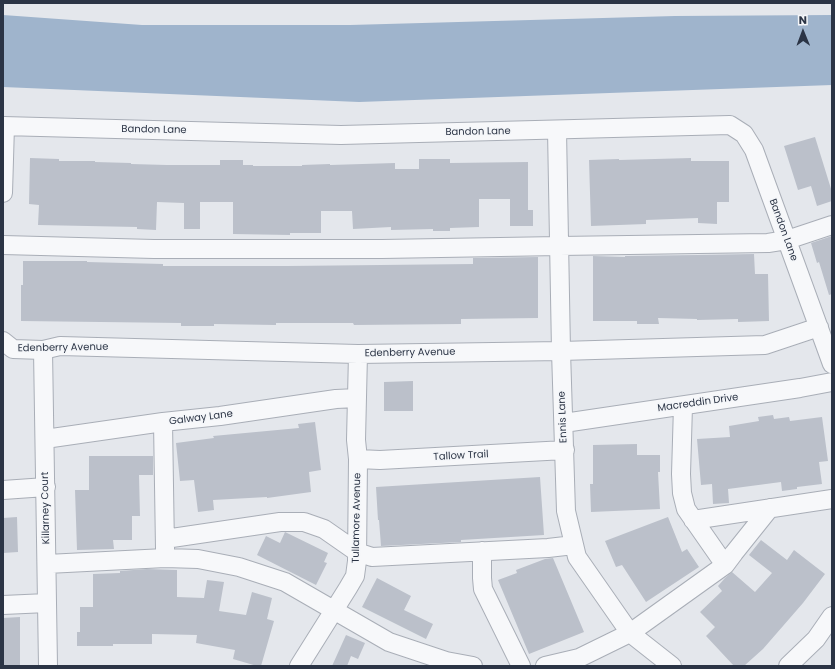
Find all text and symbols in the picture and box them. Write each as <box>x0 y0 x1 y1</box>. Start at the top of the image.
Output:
north arrow <box>783 12 823 52</box>
text: N <box>799 12 807 28</box>
street label: Bandon Lane <box>121 123 187 137</box>
street label: Bandon Lane <box>445 125 511 139</box>
street label: Bandon Lane <box>766 197 800 263</box>
street label: Edenberry Avenue <box>18 341 108 355</box>
street label: Edenberry Avenue <box>365 346 455 360</box>
street label: Ennis Lane <box>556 391 570 443</box>
street label: Macreddin Drive <box>657 391 739 415</box>
street label: Galway Lane <box>169 408 233 428</box>
street label: Tallow Trail <box>433 449 489 463</box>
street label: Killarney Court <box>39 472 53 544</box>
street label: Tullamore Avenue <box>350 473 364 563</box>

